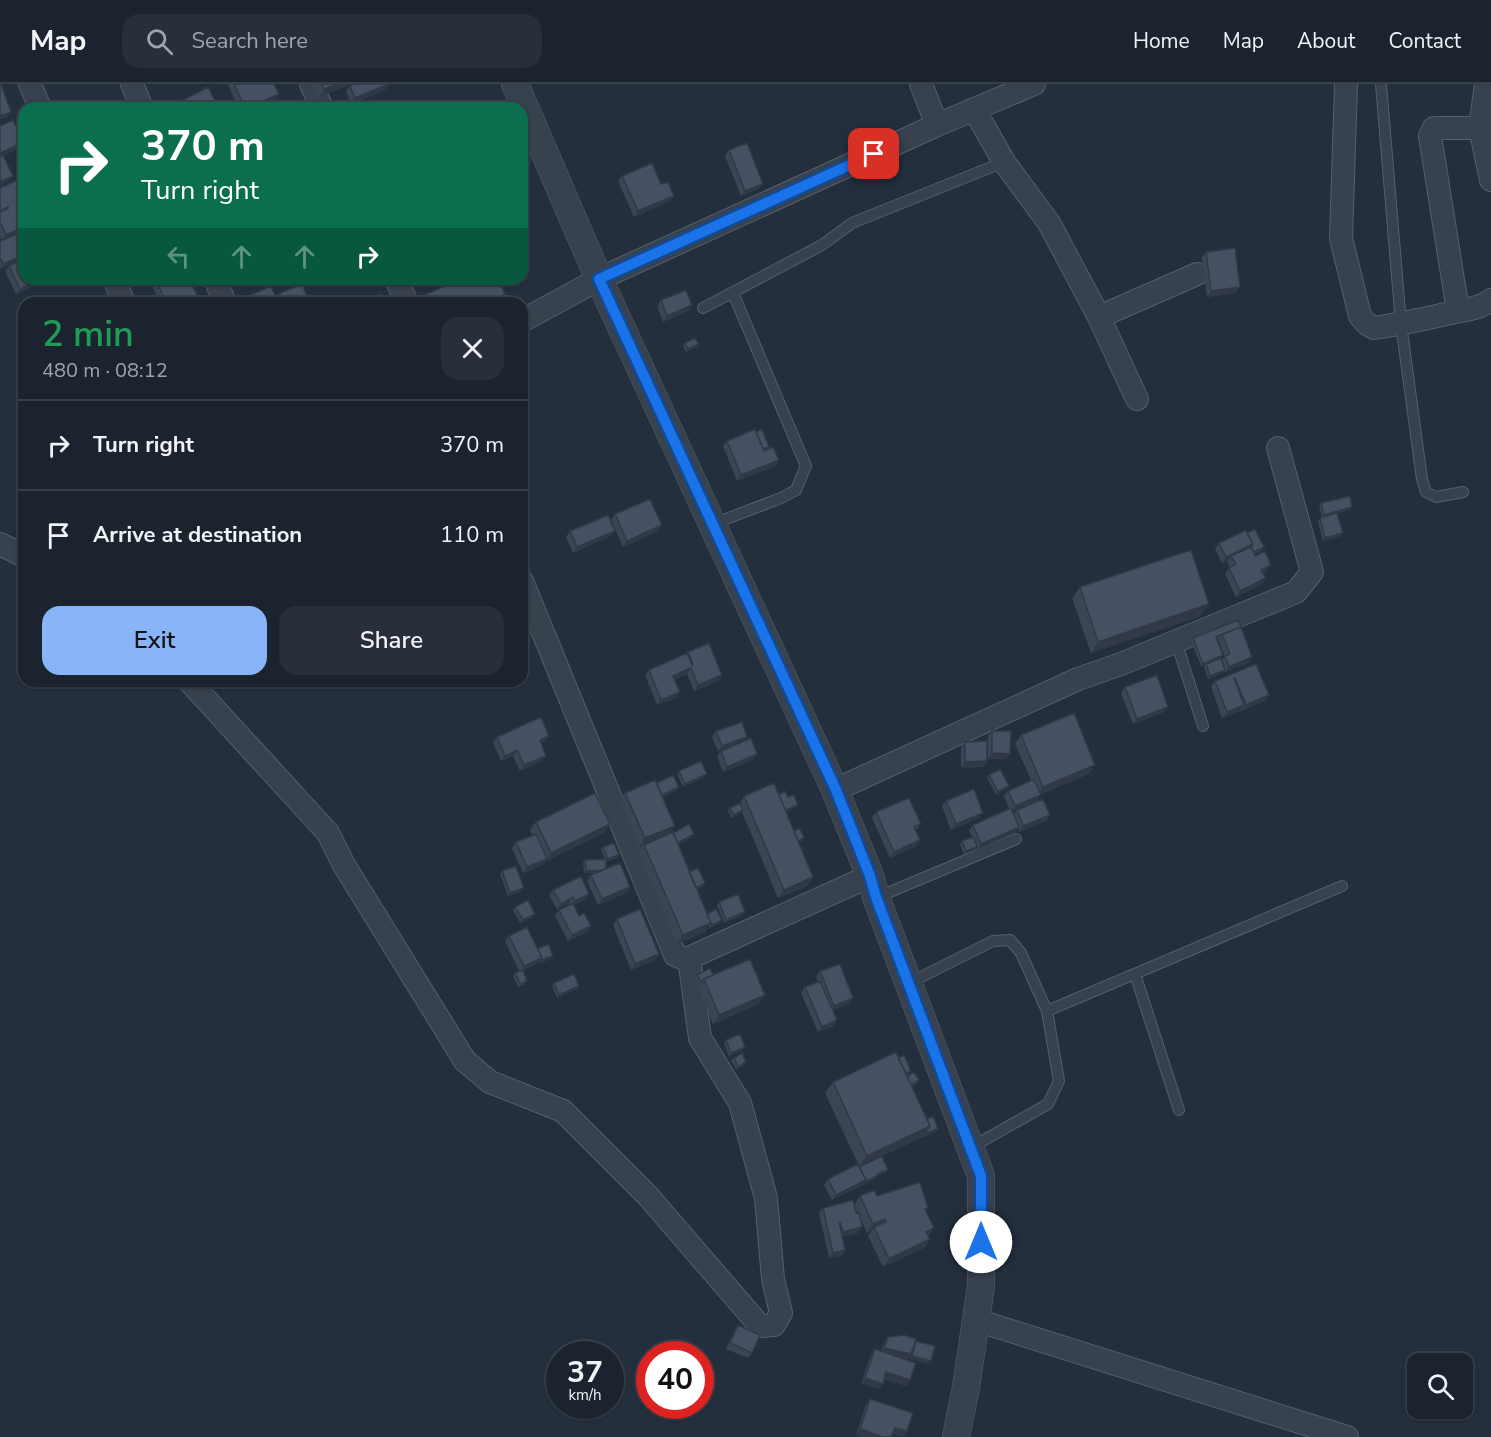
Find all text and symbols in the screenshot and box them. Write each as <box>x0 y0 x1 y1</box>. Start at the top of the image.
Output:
search box <box>122 14 542 68</box>
text: Map <box>30 22 86 60</box>
icon: search <box>143 25 176 58</box>
text: Search here <box>191 26 308 56</box>
text: Home <box>1133 27 1190 55</box>
text: Map <box>1223 27 1264 55</box>
text: About <box>1297 27 1355 55</box>
text: Contact <box>1388 27 1461 55</box>
text: 370 m <box>141 118 265 175</box>
icon: right <box>42 126 120 204</box>
pin <box>848 128 899 179</box>
icon: arrive <box>857 137 890 170</box>
text: Turn right <box>141 172 259 209</box>
icon: left <box>162 240 195 273</box>
icon: ahead <box>225 240 258 273</box>
icon: ahead <box>288 240 321 273</box>
icon: right <box>351 240 384 273</box>
text: 2 min <box>42 310 134 359</box>
button: close <box>441 317 504 380</box>
text: 480 m · 08:12 <box>42 357 168 384</box>
icon: right <box>42 429 75 462</box>
text: Turn right <box>93 430 194 460</box>
text: 370 m <box>440 430 504 460</box>
icon: arrive <box>42 519 75 552</box>
text: Arrive at destination <box>93 520 302 550</box>
text: 110 m <box>440 520 504 550</box>
button: Exit <box>42 606 267 675</box>
button: Share <box>279 606 504 675</box>
position arrow <box>949 1210 1013 1274</box>
speed limit sign: 40 <box>636 1341 714 1419</box>
text: 37 <box>567 1352 603 1393</box>
map controls <box>1407 1353 1473 1419</box>
button: search <box>1407 1353 1473 1419</box>
text: km/h <box>568 1385 602 1405</box>

